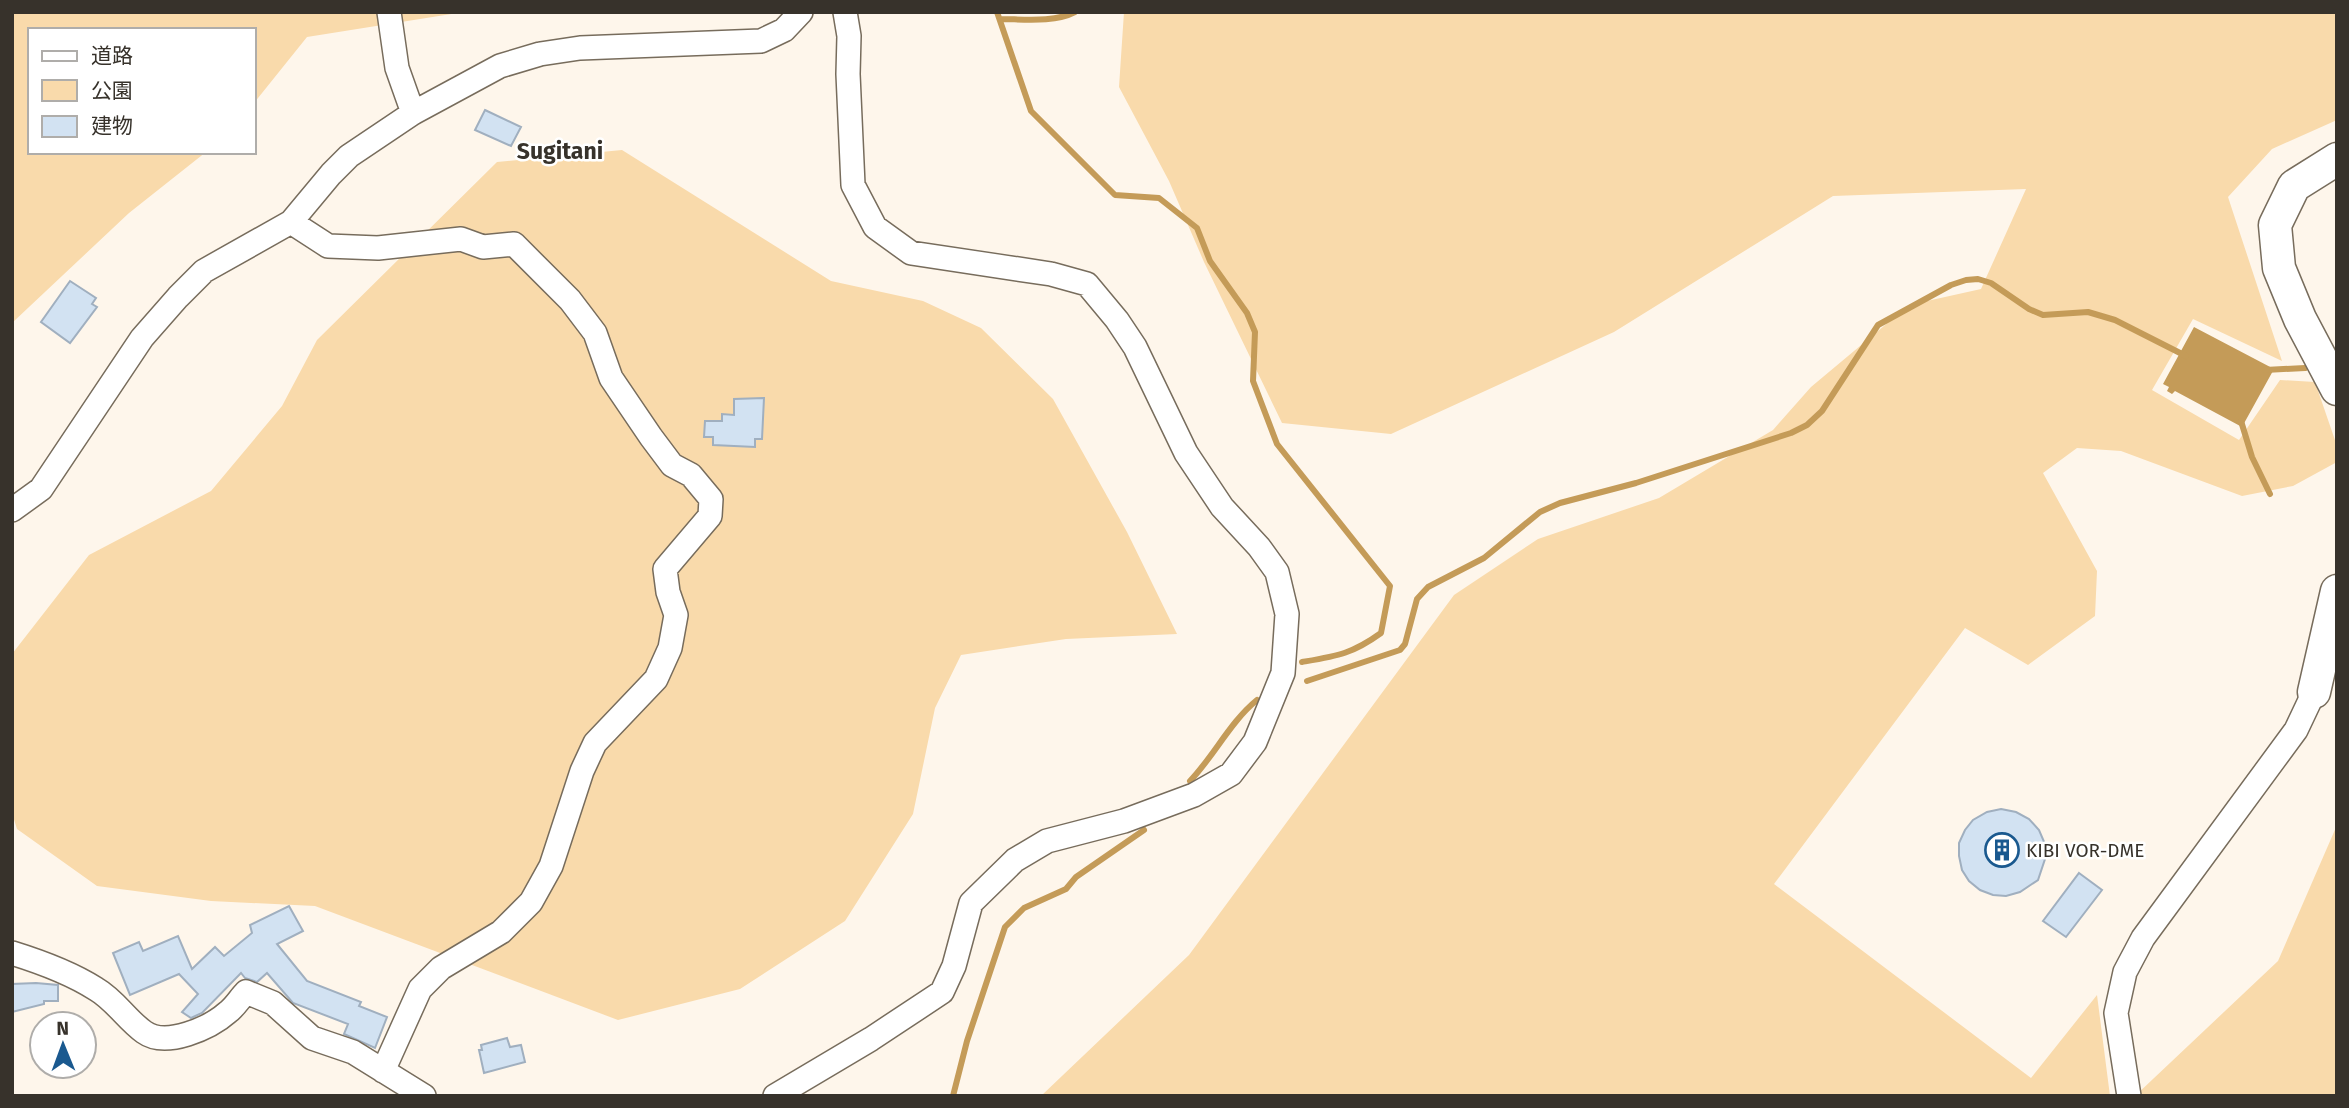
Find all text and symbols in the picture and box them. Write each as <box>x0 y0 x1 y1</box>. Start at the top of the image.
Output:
legend <box>28 28 256 154</box>
text: 道路 <box>91 43 133 69</box>
text: 公園 <box>91 78 133 104</box>
text: 建物 <box>91 113 133 139</box>
district label: Sugitani <box>517 137 603 165</box>
building icon: KIBI VOR-DME <box>1983 831 2021 869</box>
place label: KIBI VOR-DME <box>2026 839 2144 862</box>
north arrow <box>28 1010 98 1080</box>
text: N <box>56 1017 69 1040</box>

